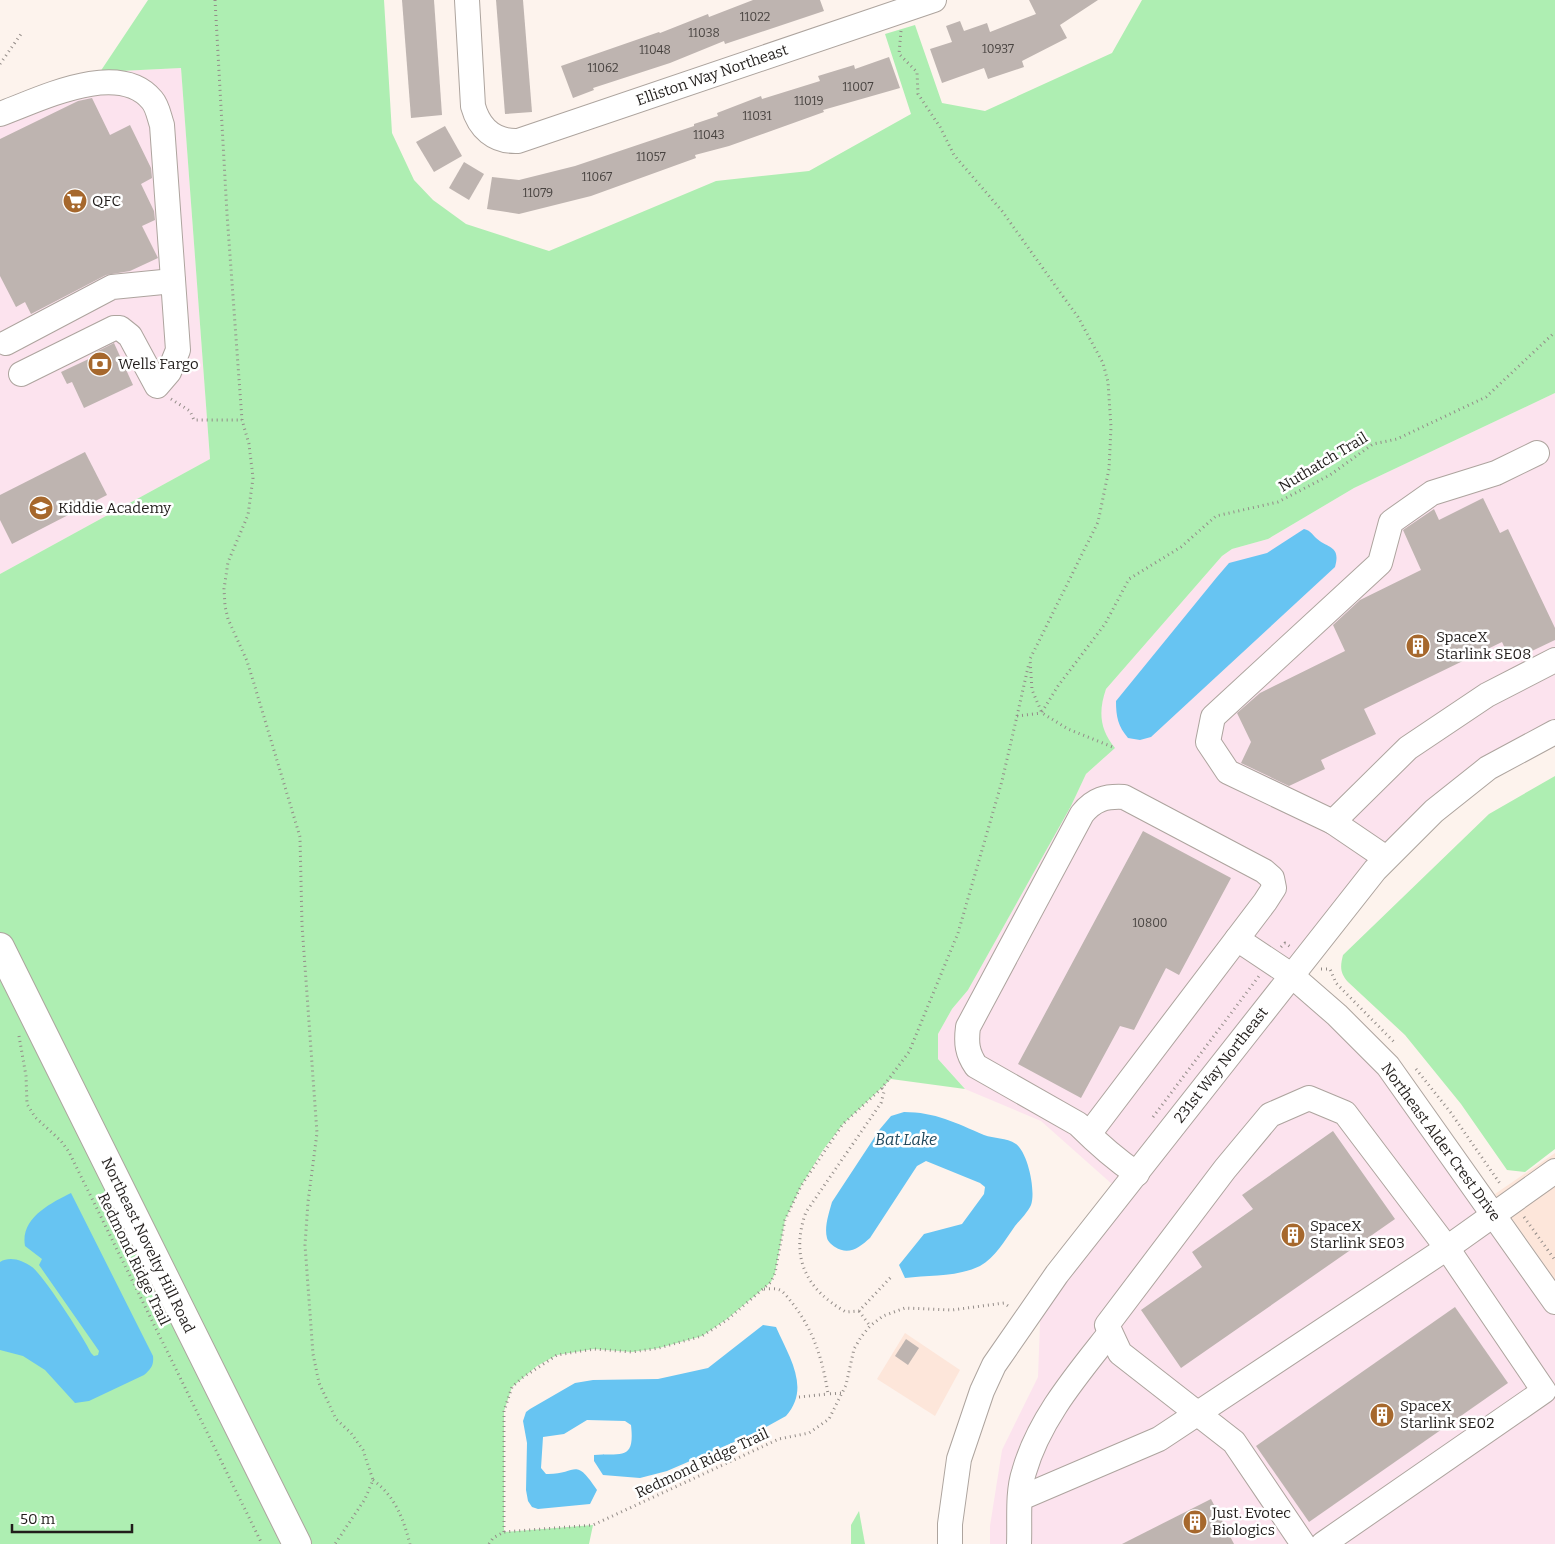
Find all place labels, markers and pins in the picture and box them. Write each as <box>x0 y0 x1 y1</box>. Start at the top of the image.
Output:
supermarket icon: QFC <box>62 188 88 214</box>
place label: QFC <box>92 192 121 210</box>
bank icon: Wells Fargo <box>87 351 113 377</box>
place label: Wells Fargo <box>118 355 199 373</box>
school or university icon: Kiddie Academy <box>28 495 54 521</box>
place label: Kiddie Academy <box>58 499 171 517</box>
place label: SpaceX Starlink SE08 <box>1436 628 1531 663</box>
building icon: SpaceX Starlink SE08 <box>1405 633 1431 659</box>
place label: SpaceX Starlink SE03 <box>1310 1217 1405 1252</box>
building icon: SpaceX Starlink SE03 <box>1280 1222 1306 1248</box>
place label: SpaceX Starlink SE02 <box>1400 1397 1494 1432</box>
building icon: SpaceX Starlink SE02 <box>1369 1402 1395 1428</box>
place label: Just. Evotec Biologics <box>1211 1504 1291 1539</box>
building icon: Just. Evotec Biologics <box>1182 1509 1208 1535</box>

